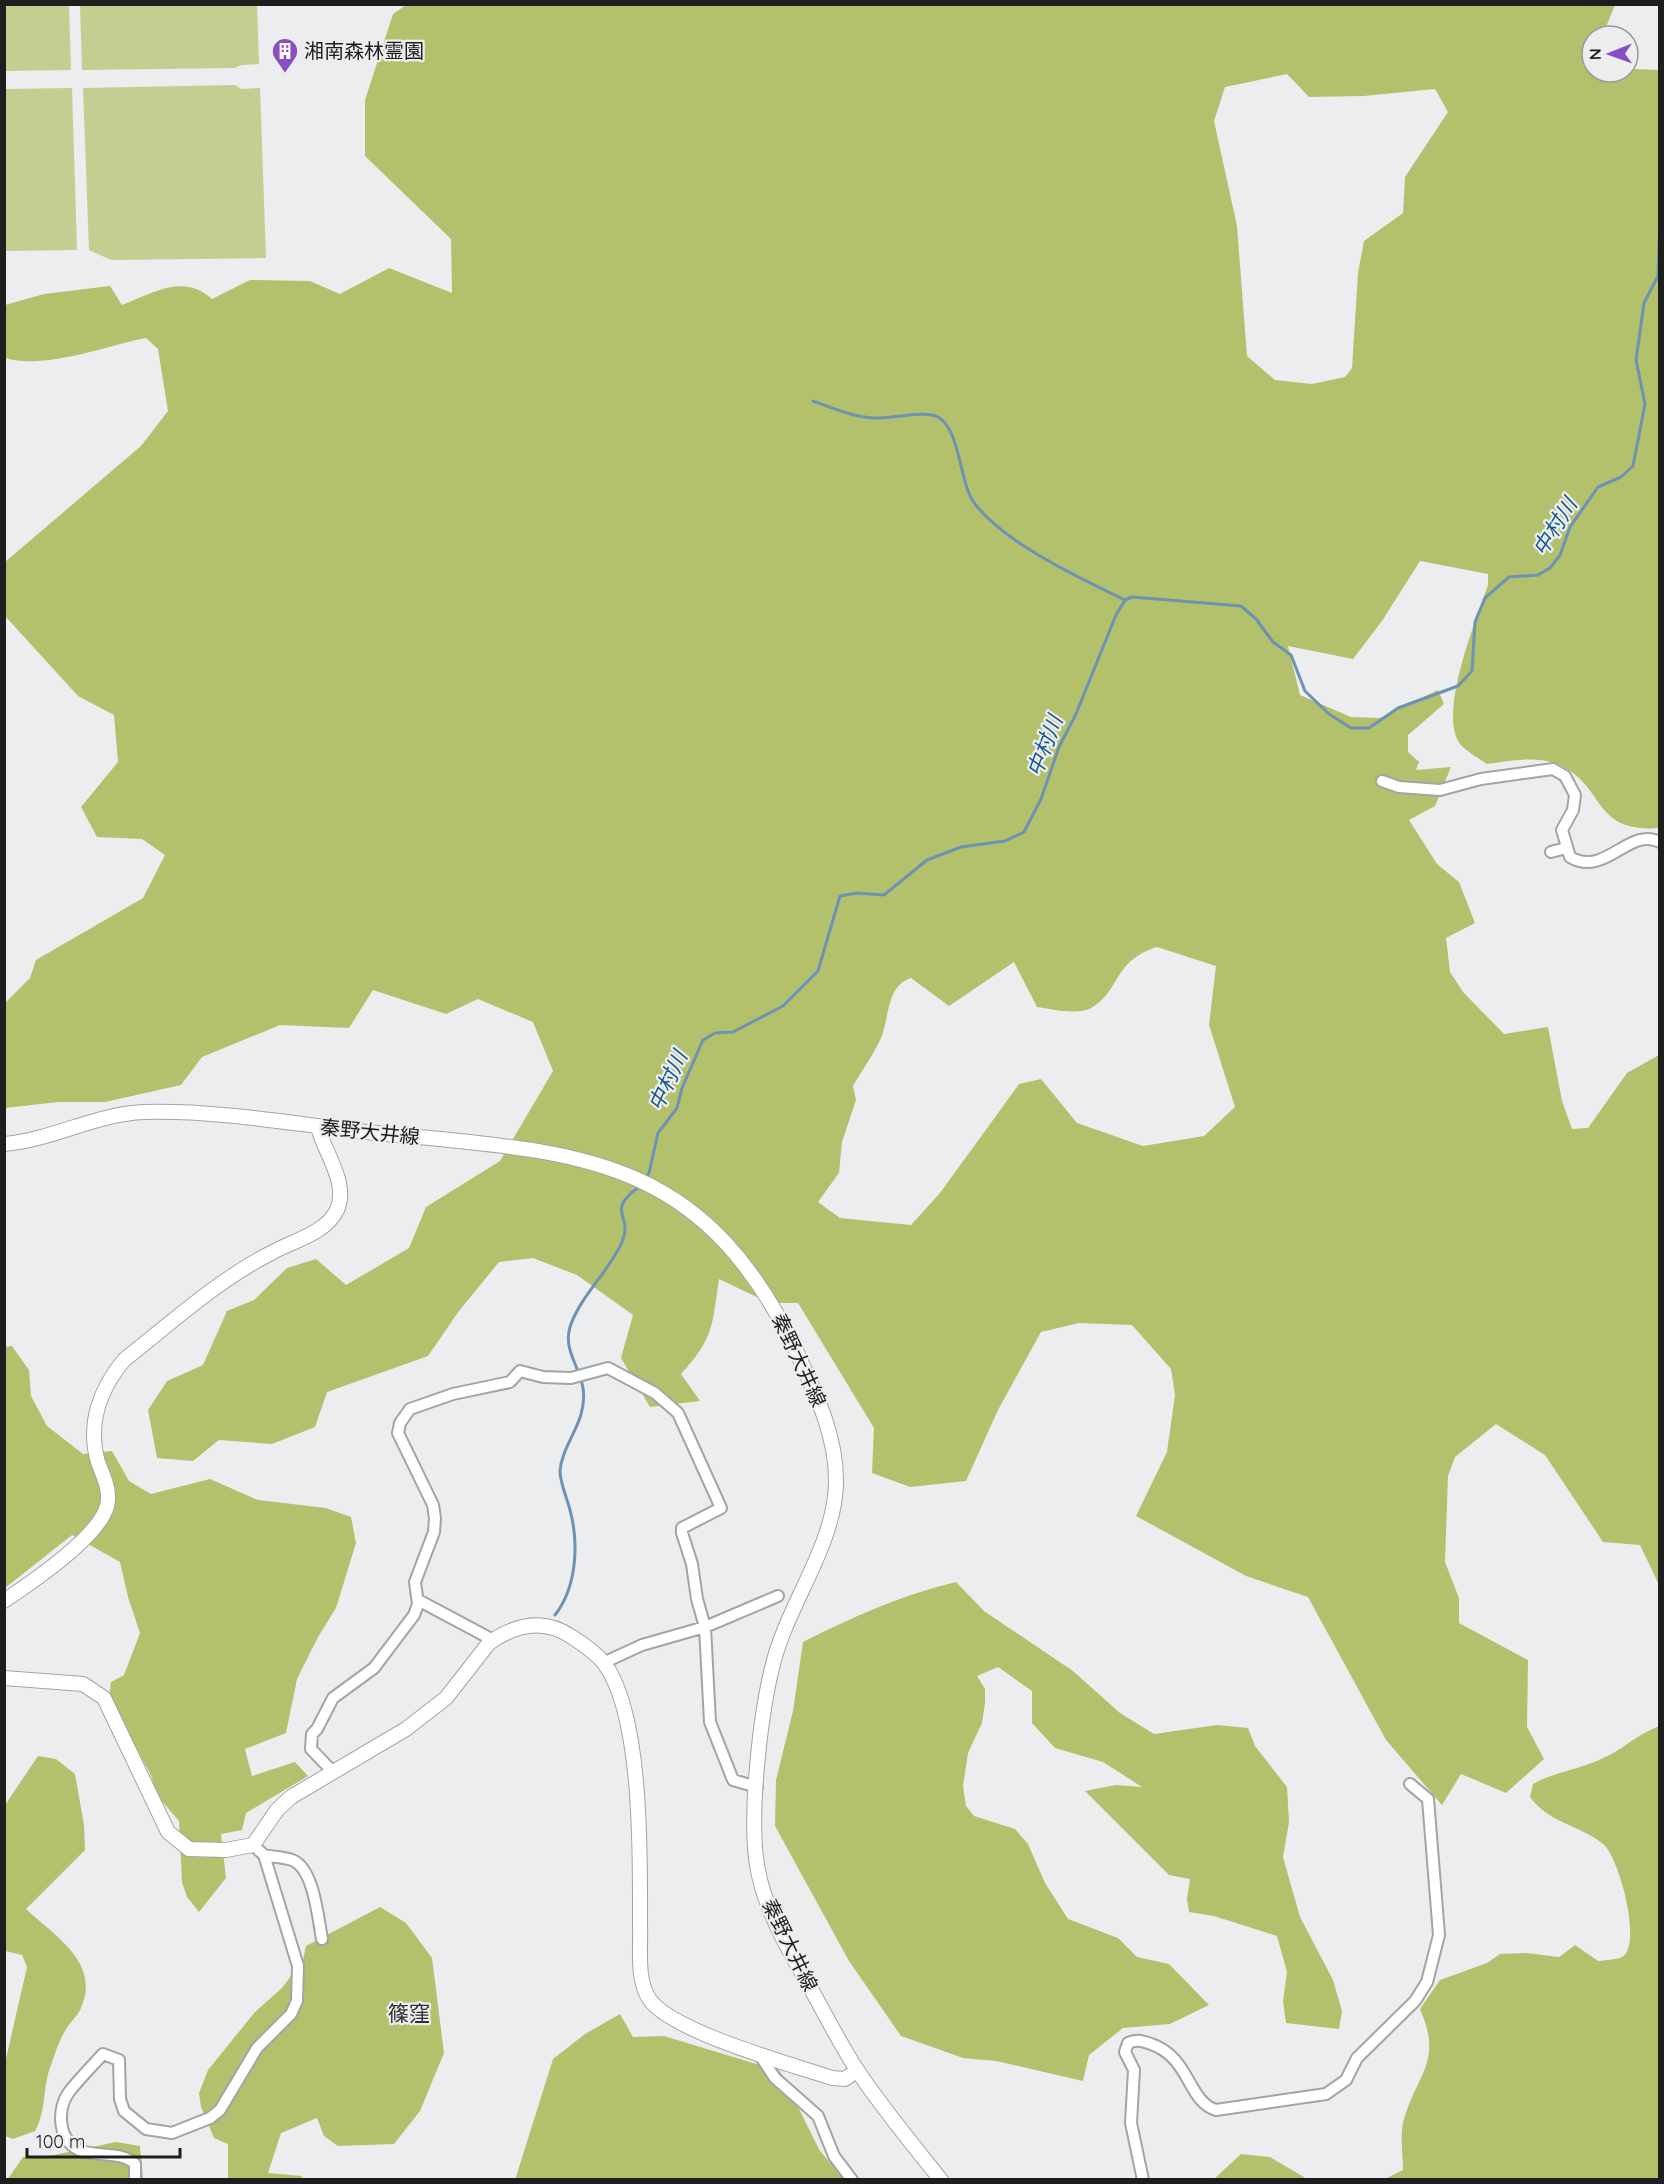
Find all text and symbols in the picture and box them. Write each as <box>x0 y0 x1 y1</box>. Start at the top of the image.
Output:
north arrow <box>1580 24 1640 84</box>
building icon: 湘南森林霊園 <box>270 36 300 74</box>
place label: 湘南森林霊園 <box>304 38 424 63</box>
text: N <box>1585 48 1605 60</box>
water label: 中村川 <box>1526 491 1583 560</box>
water label: 中村川 <box>1021 710 1068 780</box>
water label: 中村川 <box>642 1045 693 1115</box>
street label: 秦野大井線 <box>319 1114 421 1149</box>
street label: 秦野大井線 <box>767 1309 832 1410</box>
street label: 秦野大井線 <box>757 1894 824 1995</box>
district label: 篠窪 <box>388 2000 430 2026</box>
scale bar <box>27 2121 180 2159</box>
text: 100 m <box>36 2130 85 2153</box>

